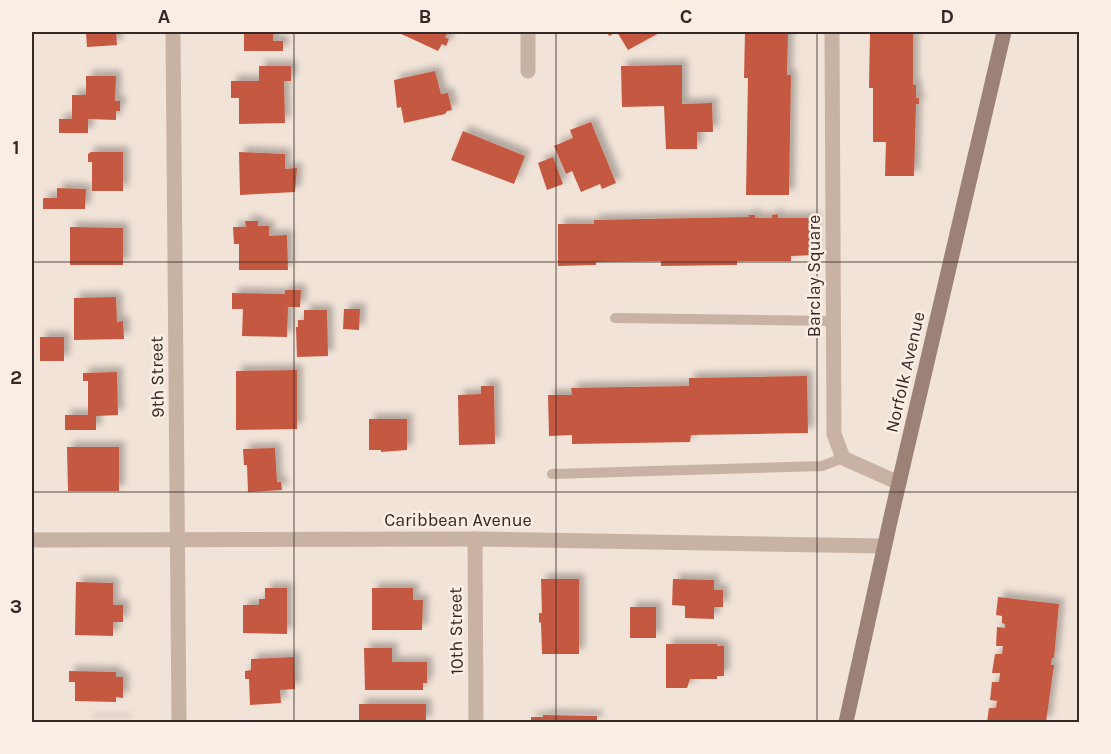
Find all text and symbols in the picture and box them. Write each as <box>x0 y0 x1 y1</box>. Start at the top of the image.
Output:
text: A <box>158 5 171 28</box>
text: B <box>419 5 431 28</box>
text: C <box>680 5 692 28</box>
text: D <box>940 5 954 28</box>
text: 1 <box>12 136 20 159</box>
street label: Barclay Square <box>803 215 825 337</box>
street label: Norfolk Avenue <box>880 309 930 435</box>
street label: 9th Street <box>145 336 169 418</box>
text: 2 <box>10 366 22 389</box>
street label: Caribbean Avenue <box>384 509 532 531</box>
street label: 10th Street <box>444 587 468 675</box>
text: 3 <box>10 595 22 618</box>

